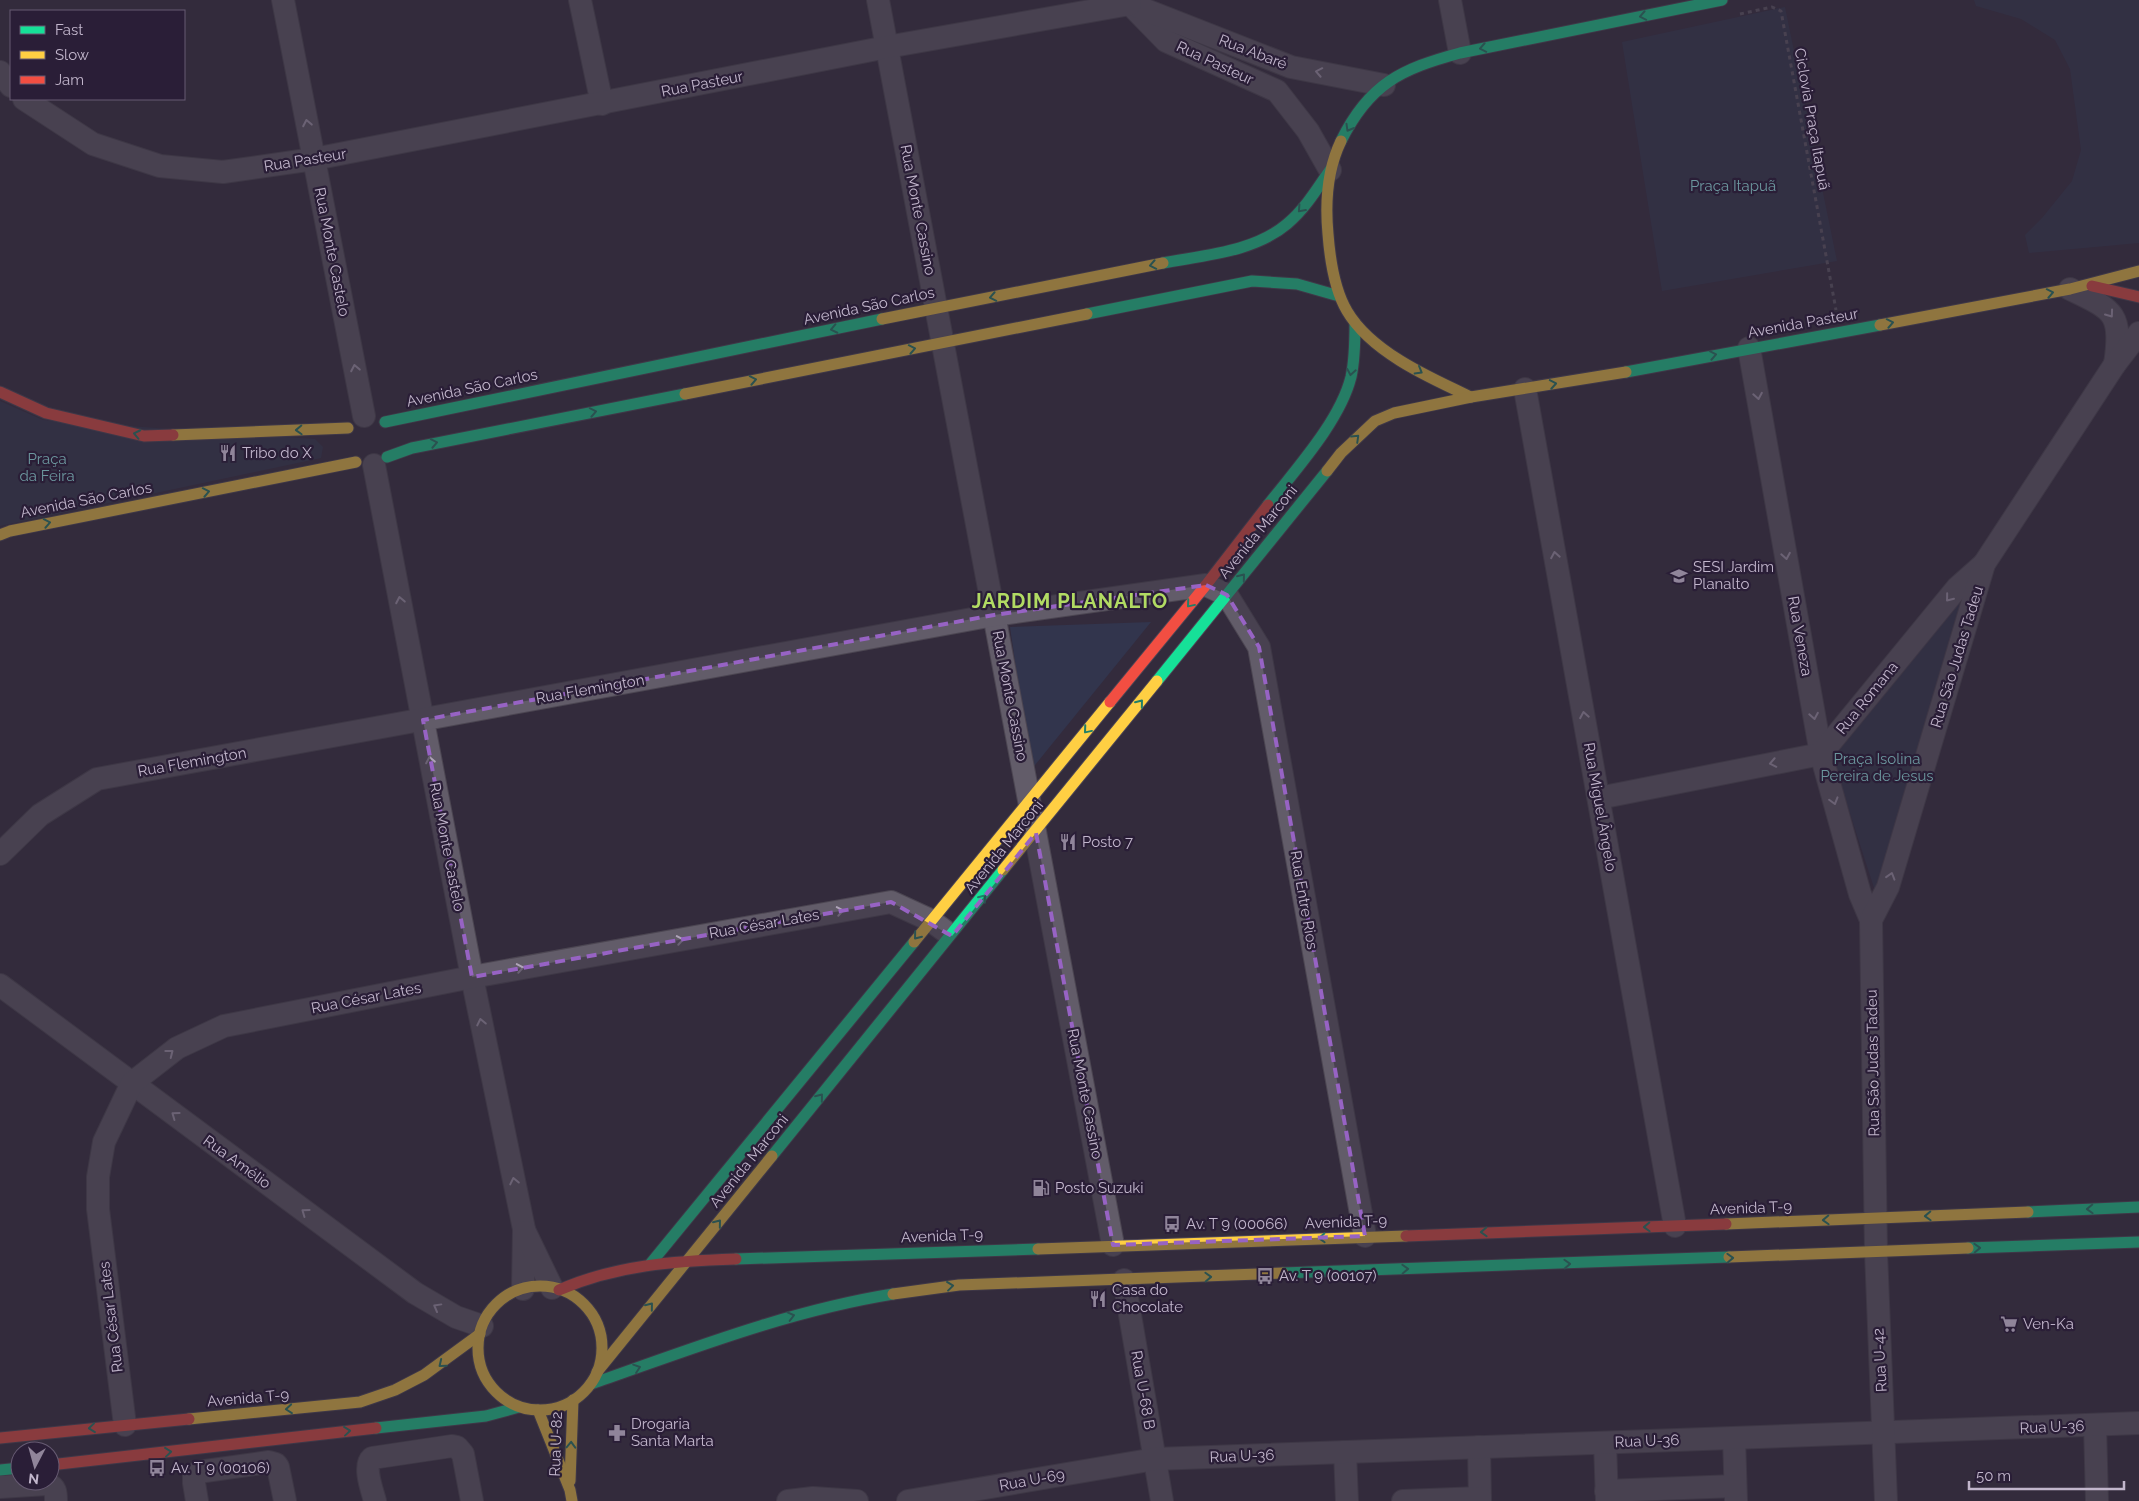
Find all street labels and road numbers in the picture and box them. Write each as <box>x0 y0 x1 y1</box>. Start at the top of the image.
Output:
street label: Rua Abaré <box>1216 31 1290 73</box>
street label: Rua Pasteur <box>1174 37 1257 89</box>
street label: Ciclovia Praça Itapuã <box>1791 47 1833 191</box>
street label: Rua Pasteur <box>659 67 745 101</box>
street label: Rua Monte Cassino <box>897 143 940 277</box>
street label: Rua Pasteur <box>263 144 348 175</box>
street label: Rua Monte Castelo <box>311 186 353 318</box>
street label: Avenida São Carlos <box>802 283 936 329</box>
street label: Avenida Pasteur <box>1746 304 1860 342</box>
street label: Avenida São Carlos <box>405 365 539 411</box>
street label: Avenida São Carlos <box>19 478 153 522</box>
street label: Avenida Marconi <box>1215 482 1301 582</box>
street label: Rua São Judas Tadeu <box>1927 584 1987 730</box>
street label: Rua Veneza <box>1784 595 1816 677</box>
street label: Rua Monte Cassino <box>989 629 1032 763</box>
street label: Rua Romana <box>1832 658 1902 738</box>
street label: Rua Flemington <box>534 671 646 707</box>
street label: Rua Miguel Ângelo <box>1580 741 1620 873</box>
street label: Rua Flemington <box>136 744 248 780</box>
street label: Rua Monte Castelo <box>426 781 468 913</box>
street label: Avenida Marconi <box>961 797 1047 897</box>
street label: Rua Entre Rios <box>1286 849 1322 951</box>
street label: Rua César Lates <box>707 905 821 943</box>
street label: Rua César Lates <box>309 979 423 1017</box>
street label: Rua São Judas Tadeu <box>1863 989 1883 1137</box>
street label: Rua Monte Cassino <box>1064 1027 1107 1161</box>
street label: Avenida Marconi <box>706 1111 792 1211</box>
street label: Rua Amélio <box>200 1131 274 1193</box>
street label: Avenida T-9 <box>1710 1198 1793 1218</box>
street label: Avenida T-9 <box>1305 1212 1388 1232</box>
street label: Avenida T-9 <box>901 1226 984 1246</box>
street label: Rua César Lates <box>95 1260 127 1374</box>
street label: Rua U-42 <box>1869 1327 1891 1393</box>
street label: Rua U-68 B <box>1127 1349 1159 1431</box>
street label: Avenida T-9 <box>206 1385 290 1411</box>
street label: Rua U-82 <box>546 1411 566 1477</box>
street label: Rua U-36 <box>2019 1417 2085 1437</box>
street label: Rua U-36 <box>1614 1431 1680 1451</box>
street label: Rua U-36 <box>1209 1446 1275 1466</box>
street label: Rua U-69 <box>998 1465 1066 1495</box>

